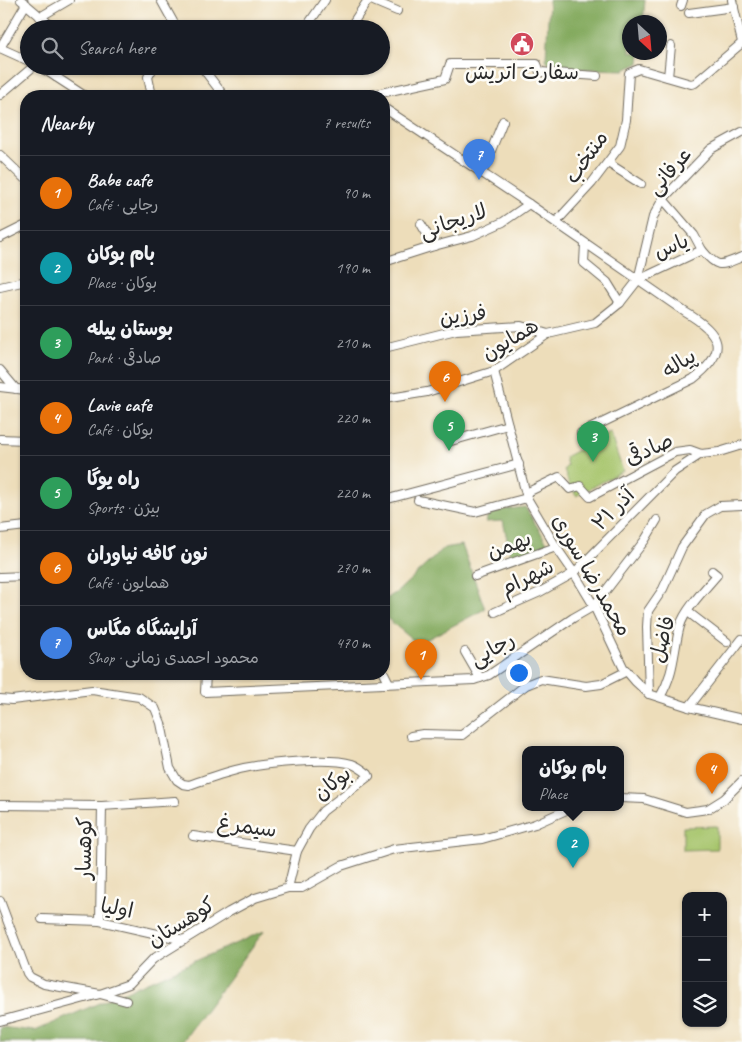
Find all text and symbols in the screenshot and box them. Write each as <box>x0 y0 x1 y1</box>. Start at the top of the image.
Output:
north arrow <box>622 15 667 60</box>
search box <box>20 20 390 75</box>
public building icon: سفارت اتریش <box>509 31 535 57</box>
icon: search <box>38 34 66 62</box>
text: Search here <box>78 36 155 60</box>
place label: سفارت اتریش <box>465 59 579 85</box>
text: Nearby <box>40 110 93 136</box>
text: 7 results <box>323 113 370 133</box>
street label: منتخب <box>559 126 613 188</box>
pin: 7 <box>463 139 495 180</box>
street label: عرفانی <box>641 142 698 201</box>
text: Babe cafe <box>87 168 152 192</box>
text: 1 <box>52 183 60 203</box>
text: 90 m <box>343 183 370 203</box>
text: Café · رجایی <box>87 195 158 215</box>
street label: لاریجانی <box>416 197 490 246</box>
street label: یاس <box>650 227 692 265</box>
text: بام بوکان <box>87 242 155 266</box>
text: 2 <box>52 258 60 278</box>
text: 190 m <box>336 258 370 278</box>
text: Place · بوکان <box>87 273 157 293</box>
street label: فرزین <box>438 299 488 331</box>
street label: همایون <box>477 312 543 366</box>
text: بوستان پیله <box>87 317 173 341</box>
text: 3 <box>52 333 60 353</box>
text: 210 m <box>336 333 370 353</box>
street label: پیاله <box>657 343 701 383</box>
text: Park · صادقی <box>87 348 161 368</box>
pin: 6 <box>429 361 461 402</box>
text: Lavie cafe <box>87 393 152 417</box>
text: 4 <box>52 408 60 428</box>
text: 220 m <box>336 408 370 428</box>
pin: 5 <box>433 410 465 451</box>
text: Café · بوکان <box>87 420 153 440</box>
pin: 3 <box>577 421 609 462</box>
street label: صادقی <box>621 427 677 471</box>
text: راه یوگا <box>87 467 140 491</box>
street label: ۲۱ آذر <box>586 481 641 536</box>
text: 5 <box>53 483 59 503</box>
text: 220 m <box>336 483 370 503</box>
text: Sports · بیژن <box>87 498 160 518</box>
street label: محمدرضا سوری <box>546 509 638 641</box>
street label: بهمن <box>483 525 535 565</box>
text: نون کافه نیاوران <box>87 542 208 566</box>
street label: شهرام <box>496 553 559 604</box>
text: 6 <box>52 558 60 578</box>
text: 270 m <box>336 558 370 578</box>
text: Café · همایون <box>87 573 169 593</box>
street label: فاضل <box>643 613 681 665</box>
text: آرایشگاه مگاس <box>87 617 197 641</box>
street label: رجایی <box>465 626 520 673</box>
text: 7 <box>52 633 60 653</box>
text: 470 m <box>336 633 370 653</box>
pin: 1 <box>405 639 437 680</box>
text: Shop · محمود احمدی زمانی <box>87 648 259 668</box>
your location <box>506 660 532 686</box>
popup <box>522 746 624 811</box>
pin: 4 <box>696 753 728 794</box>
text: بام بوکان <box>539 756 607 780</box>
street label: بوکان <box>308 760 356 806</box>
text: Place <box>539 784 567 804</box>
street label: سیمرغ <box>215 809 278 845</box>
street label: کوهسار <box>70 816 98 882</box>
pin: 2 <box>557 827 589 868</box>
street label: کوهستان <box>142 891 220 953</box>
street label: اولیا <box>98 892 136 924</box>
map controls <box>682 892 727 1027</box>
button: + <box>682 892 727 937</box>
button: − <box>682 937 727 982</box>
button: layers <box>682 982 727 1027</box>

